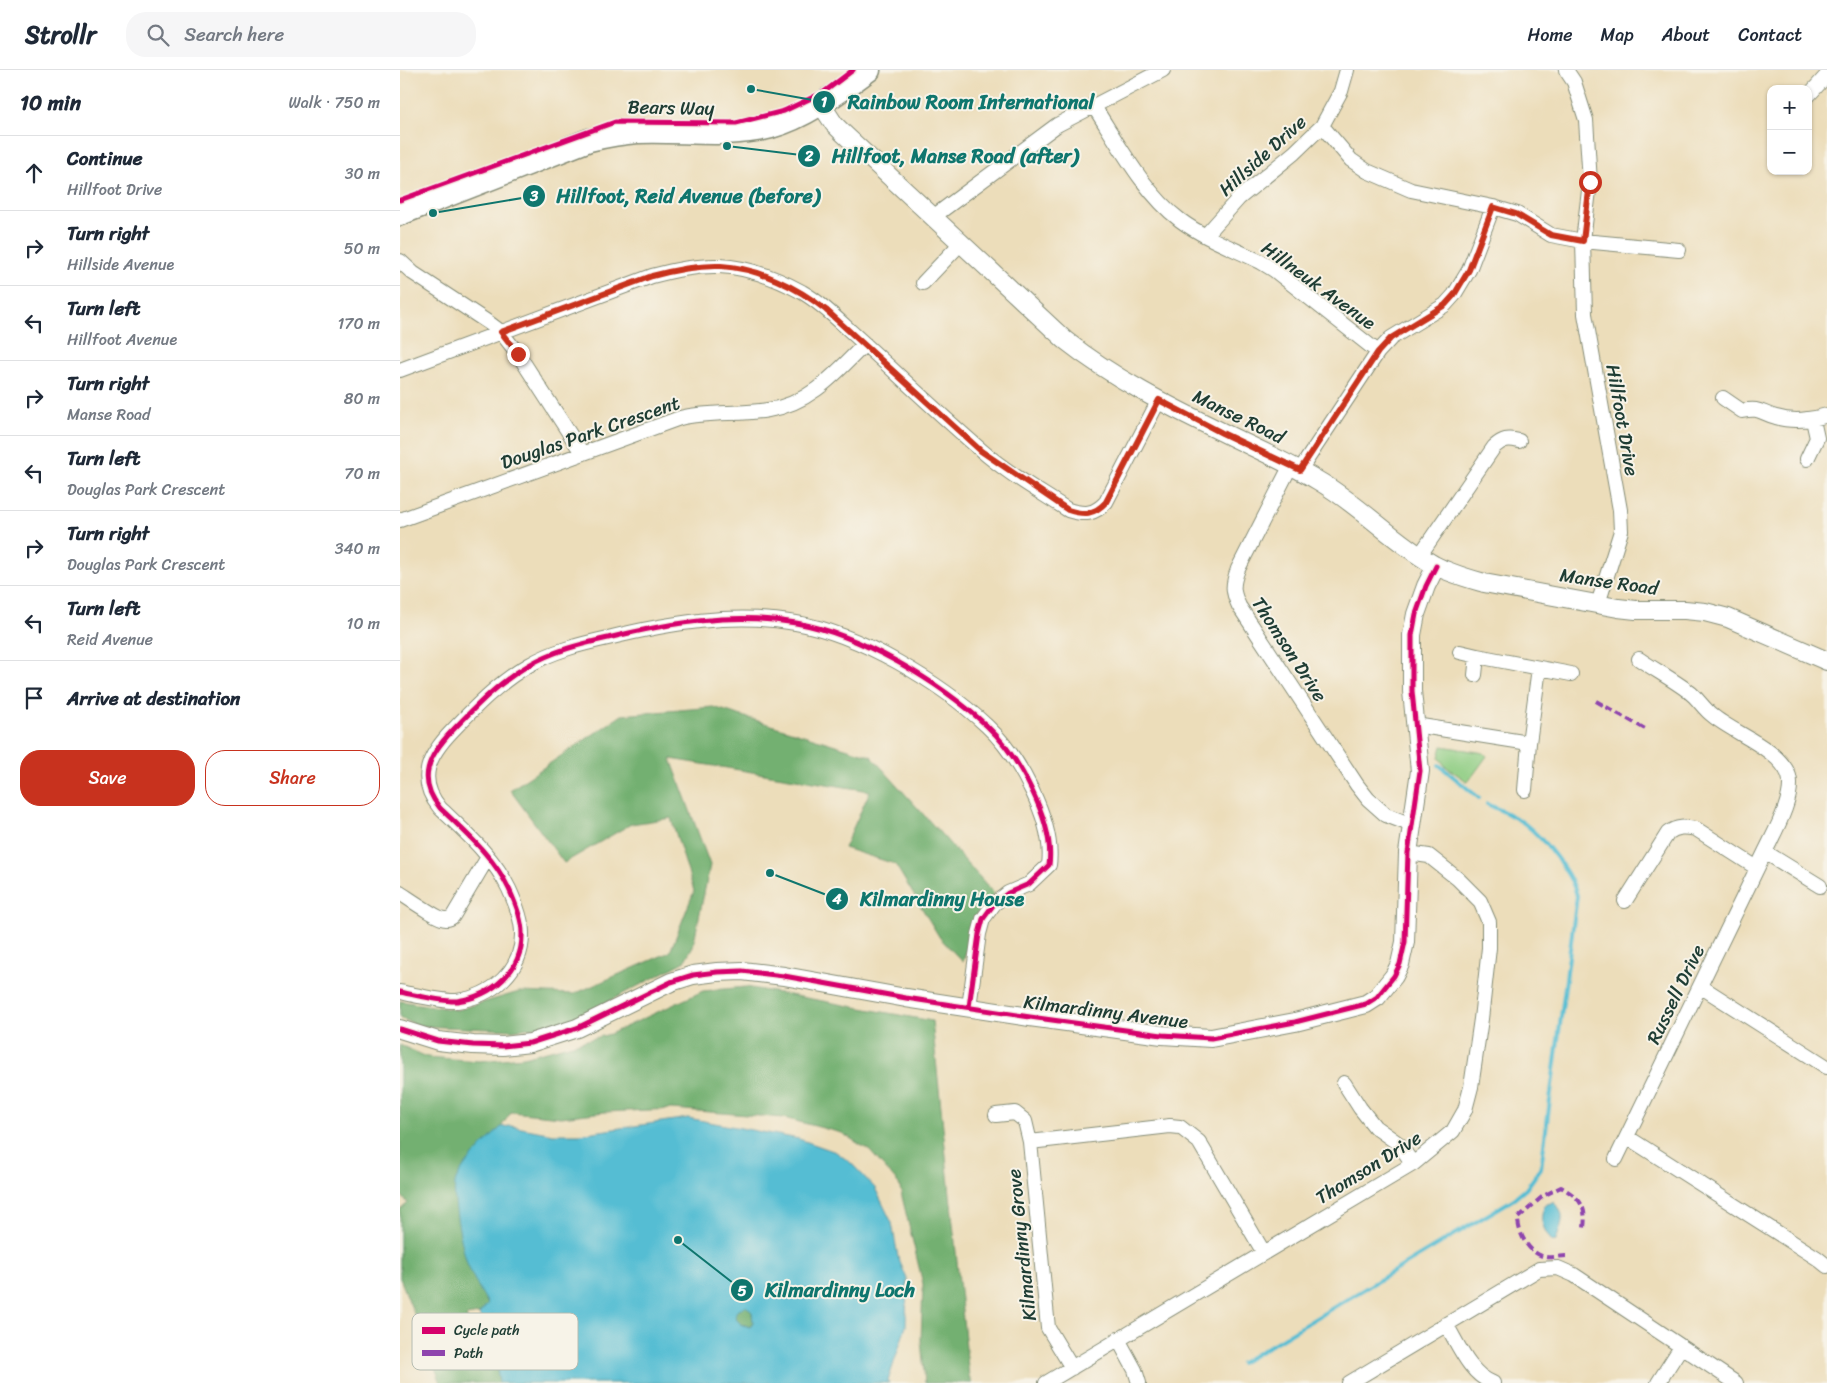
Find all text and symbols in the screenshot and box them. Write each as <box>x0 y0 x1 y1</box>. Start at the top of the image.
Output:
search box <box>126 12 476 57</box>
text: Strollr <box>25 14 96 56</box>
text: Search here <box>184 18 284 51</box>
text: Home <box>1528 19 1573 51</box>
text: Map <box>1601 19 1634 51</box>
text: About <box>1662 19 1710 51</box>
text: Contact <box>1738 19 1802 51</box>
icon: search <box>144 21 172 49</box>
text: 10 min <box>20 84 81 122</box>
callout: Rainbow Room International <box>811 85 1105 120</box>
text: Rainbow Room International <box>847 85 1096 120</box>
map controls <box>1767 85 1812 175</box>
button: + <box>1767 85 1812 130</box>
text: Walk · 750 m <box>288 88 380 117</box>
text: 1 <box>821 89 828 115</box>
street label: Bears Way <box>627 90 715 125</box>
street label: Hillside Drive <box>1211 106 1314 204</box>
button: − <box>1767 130 1812 175</box>
callout: Hillfoot, Manse Road (after) <box>796 138 1090 173</box>
text: Hillfoot, Manse Road (after) <box>831 139 1080 174</box>
text: Continue <box>67 142 143 175</box>
text: 2 <box>804 143 814 169</box>
icon: ahead <box>20 159 48 187</box>
text: 30 m <box>345 159 380 188</box>
route start <box>1579 171 1602 194</box>
text: Hillfoot Drive <box>67 175 162 204</box>
callout: Hillfoot, Reid Avenue (before) <box>521 178 830 213</box>
text: Hillfoot, Reid Avenue (before) <box>555 179 822 214</box>
text: 3 <box>529 183 539 209</box>
text: Turn right <box>67 217 149 250</box>
street label: Hillneuk Avenue <box>1254 232 1383 339</box>
icon: right <box>20 234 48 262</box>
text: 50 m <box>344 234 380 263</box>
text: Hillside Avenue <box>67 250 174 279</box>
text: Turn left <box>67 292 140 325</box>
icon: left <box>20 309 48 337</box>
text: 170 m <box>337 309 380 338</box>
text: Hillfoot Avenue <box>67 325 177 354</box>
route end <box>507 343 530 366</box>
street label: Hillfoot Drive <box>1596 362 1649 479</box>
text: Turn right <box>67 367 149 400</box>
street label: Manse Road <box>1187 380 1292 454</box>
icon: right <box>20 384 48 412</box>
text: 80 m <box>344 384 380 413</box>
street label: Douglas Park Crescent <box>496 386 684 479</box>
text: Manse Road <box>67 400 151 429</box>
text: Turn left <box>67 442 140 475</box>
icon: left <box>20 459 48 487</box>
text: 70 m <box>344 459 380 488</box>
text: Douglas Park Crescent <box>67 475 225 504</box>
text: Turn right <box>67 517 149 550</box>
icon: right <box>20 534 48 562</box>
text: 340 m <box>335 534 380 563</box>
text: Douglas Park Crescent <box>67 550 225 579</box>
street label: Manse Road <box>1558 558 1662 605</box>
street label: Thomson Drive <box>1243 590 1336 709</box>
text: Turn left <box>67 592 140 625</box>
icon: left <box>20 609 48 637</box>
text: 10 m <box>347 609 380 638</box>
text: Reid Avenue <box>67 625 153 654</box>
text: Arrive at destination <box>67 682 240 715</box>
icon: arrive <box>20 684 48 712</box>
button: Save <box>20 750 195 806</box>
button: Share <box>205 750 380 806</box>
callout: Kilmardinny House <box>825 881 1034 916</box>
text: Kilmardinny House <box>859 882 1024 917</box>
text: 4 <box>831 886 842 912</box>
street label: Russell Drive <box>1637 938 1714 1050</box>
street label: Kilmardinny Avenue <box>1022 985 1190 1038</box>
street label: Thomson Drive <box>1308 1121 1428 1213</box>
street label: Kilmardinny Grove <box>997 1167 1046 1323</box>
callout: Kilmardinny Loch <box>730 1273 925 1308</box>
text: Kilmardinny Loch <box>764 1273 916 1308</box>
text: 5 <box>737 1278 747 1304</box>
legend <box>412 1313 578 1370</box>
text: Cycle path <box>454 1318 520 1343</box>
text: Path <box>454 1341 483 1366</box>

